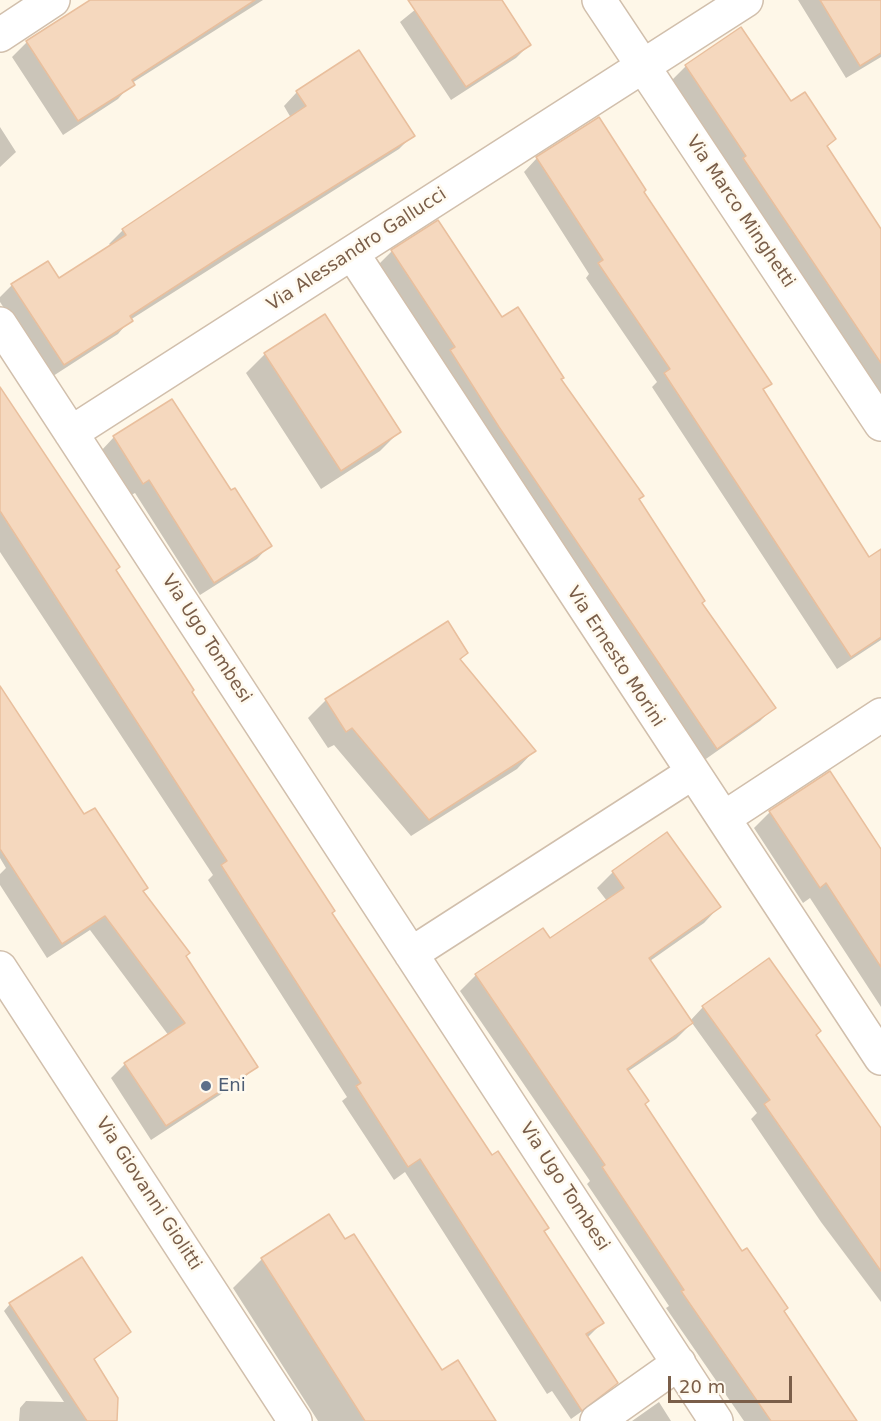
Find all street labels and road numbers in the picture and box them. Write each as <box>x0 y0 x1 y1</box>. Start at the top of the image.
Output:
street label: Via Marco Minghetti <box>681 132 799 292</box>
street label: Via Alessandro Gallucci <box>263 184 451 316</box>
street label: Via Ugo Tombesi <box>157 571 255 707</box>
street label: Via Ernesto Morini <box>562 583 668 731</box>
street label: Via Giovanni Giolitti <box>90 1114 206 1274</box>
street label: Via Ugo Tombesi <box>515 1119 613 1255</box>

